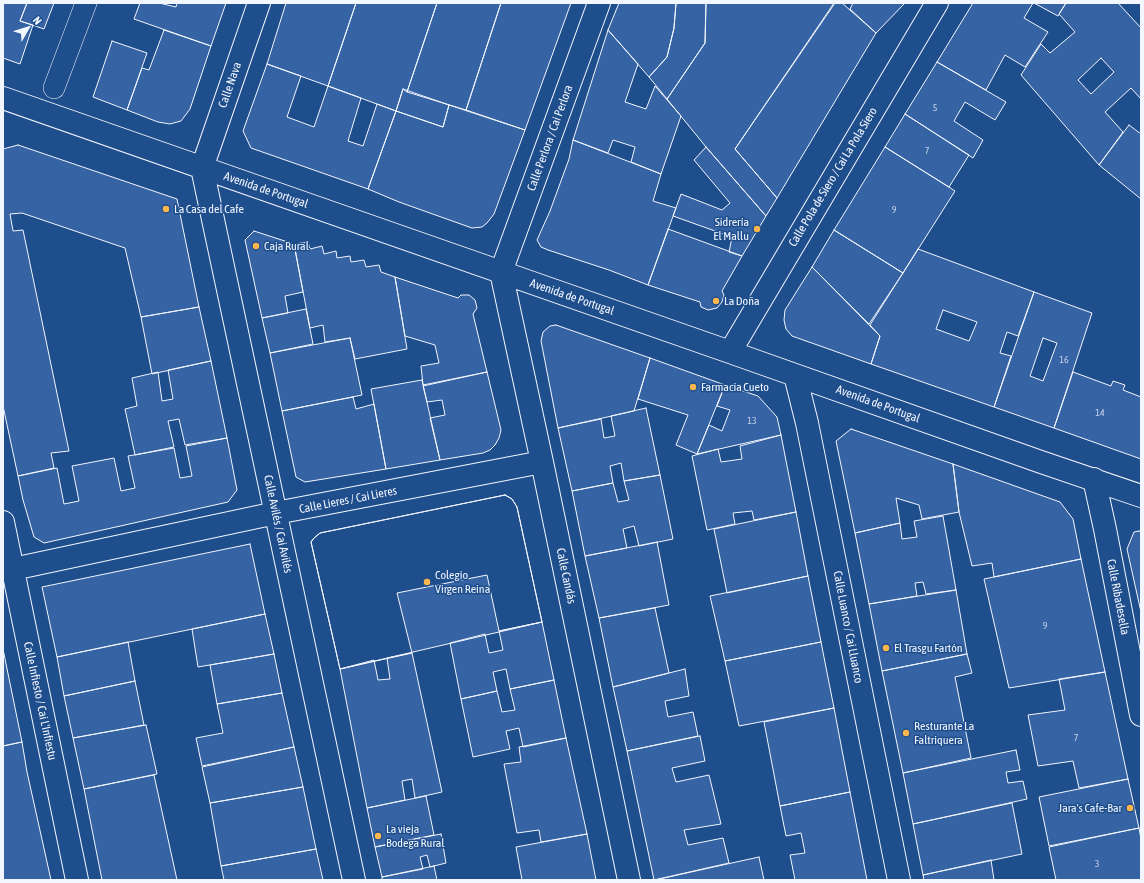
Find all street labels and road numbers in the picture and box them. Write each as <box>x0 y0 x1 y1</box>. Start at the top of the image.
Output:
street label: Calle Nava <box>215 60 245 110</box>
street label: Calle Perlora / Cai Perlora <box>524 83 576 193</box>
street label: Calle Pola de Siero / Cai La Pola Siero <box>786 105 880 249</box>
street label: Avenida de Portugal <box>222 169 310 211</box>
street label: Avenida de Portugal <box>528 276 616 318</box>
street label: Avenida de Portugal <box>834 382 922 426</box>
street label: Calle Avilés / Cai Avilés <box>261 474 295 574</box>
street label: Calle Lieres / Cai Lieres <box>298 483 398 517</box>
street label: Calle Candás <box>553 547 579 605</box>
street label: Calle Ribadesella <box>1104 558 1132 636</box>
street label: Calle Luanco / Cai Lluanco <box>830 570 866 684</box>
street label: Calle Infiesto / Cai L'Infiestu <box>20 641 60 761</box>

